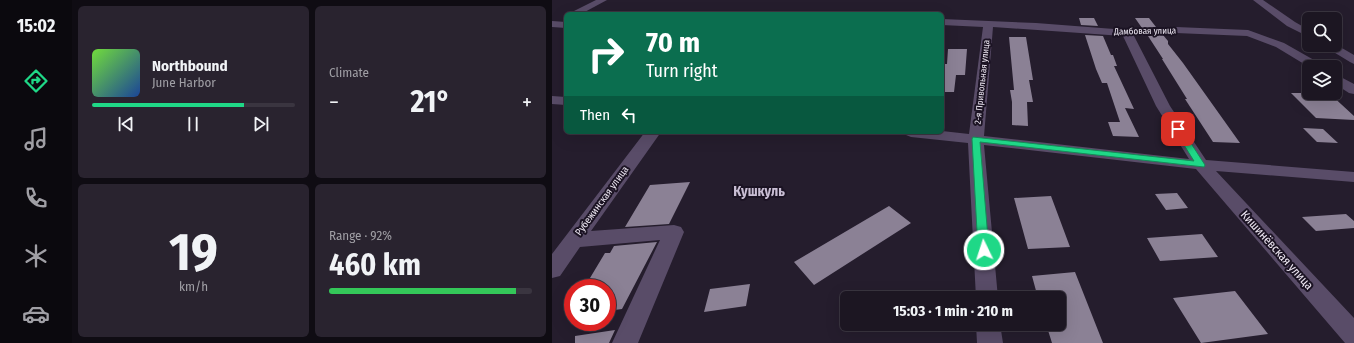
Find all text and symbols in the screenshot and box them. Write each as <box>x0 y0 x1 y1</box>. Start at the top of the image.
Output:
map controls <box>1302 12 1342 100</box>
button: search <box>1302 12 1342 52</box>
text: 15:02 <box>17 15 55 37</box>
street label: Дамбовая улица <box>1113 25 1177 37</box>
text: 70 m <box>646 26 700 59</box>
icon: right <box>580 28 632 80</box>
street label: 2-я Привольная улица <box>973 39 991 125</box>
text: Northbound <box>152 57 228 75</box>
text: Turn right <box>646 60 718 82</box>
button: layers <box>1302 60 1342 100</box>
text: Climate <box>329 65 369 80</box>
icon: directions <box>22 67 50 95</box>
text: June Harbor <box>152 75 216 90</box>
text: 21° <box>410 84 451 120</box>
text: − <box>329 89 339 116</box>
text: + <box>522 89 532 116</box>
icon: left <box>618 104 640 126</box>
text: Then <box>580 106 610 124</box>
pin <box>1161 112 1195 146</box>
icon: previous <box>115 113 137 135</box>
icon: pause <box>182 113 204 135</box>
icon: next <box>250 113 272 135</box>
icon: arrive <box>1167 118 1189 140</box>
icon: music <box>22 125 50 153</box>
street label: Рубежинская улица <box>573 164 631 238</box>
district label: Кушкуль <box>733 183 785 200</box>
icon: phone <box>22 184 50 212</box>
street label: Кишинёвская улица <box>1238 208 1316 292</box>
text: 19 <box>169 221 218 284</box>
text: Range · 92% <box>329 228 392 243</box>
position arrow <box>963 229 1005 271</box>
icon: climate <box>22 242 50 270</box>
text: 460 km <box>329 247 421 283</box>
text: km/h <box>179 279 208 294</box>
speed limit sign: 30 <box>564 279 616 331</box>
icon: car <box>22 300 50 328</box>
text: 15:03 · 1 min · 210 m <box>893 302 1013 320</box>

